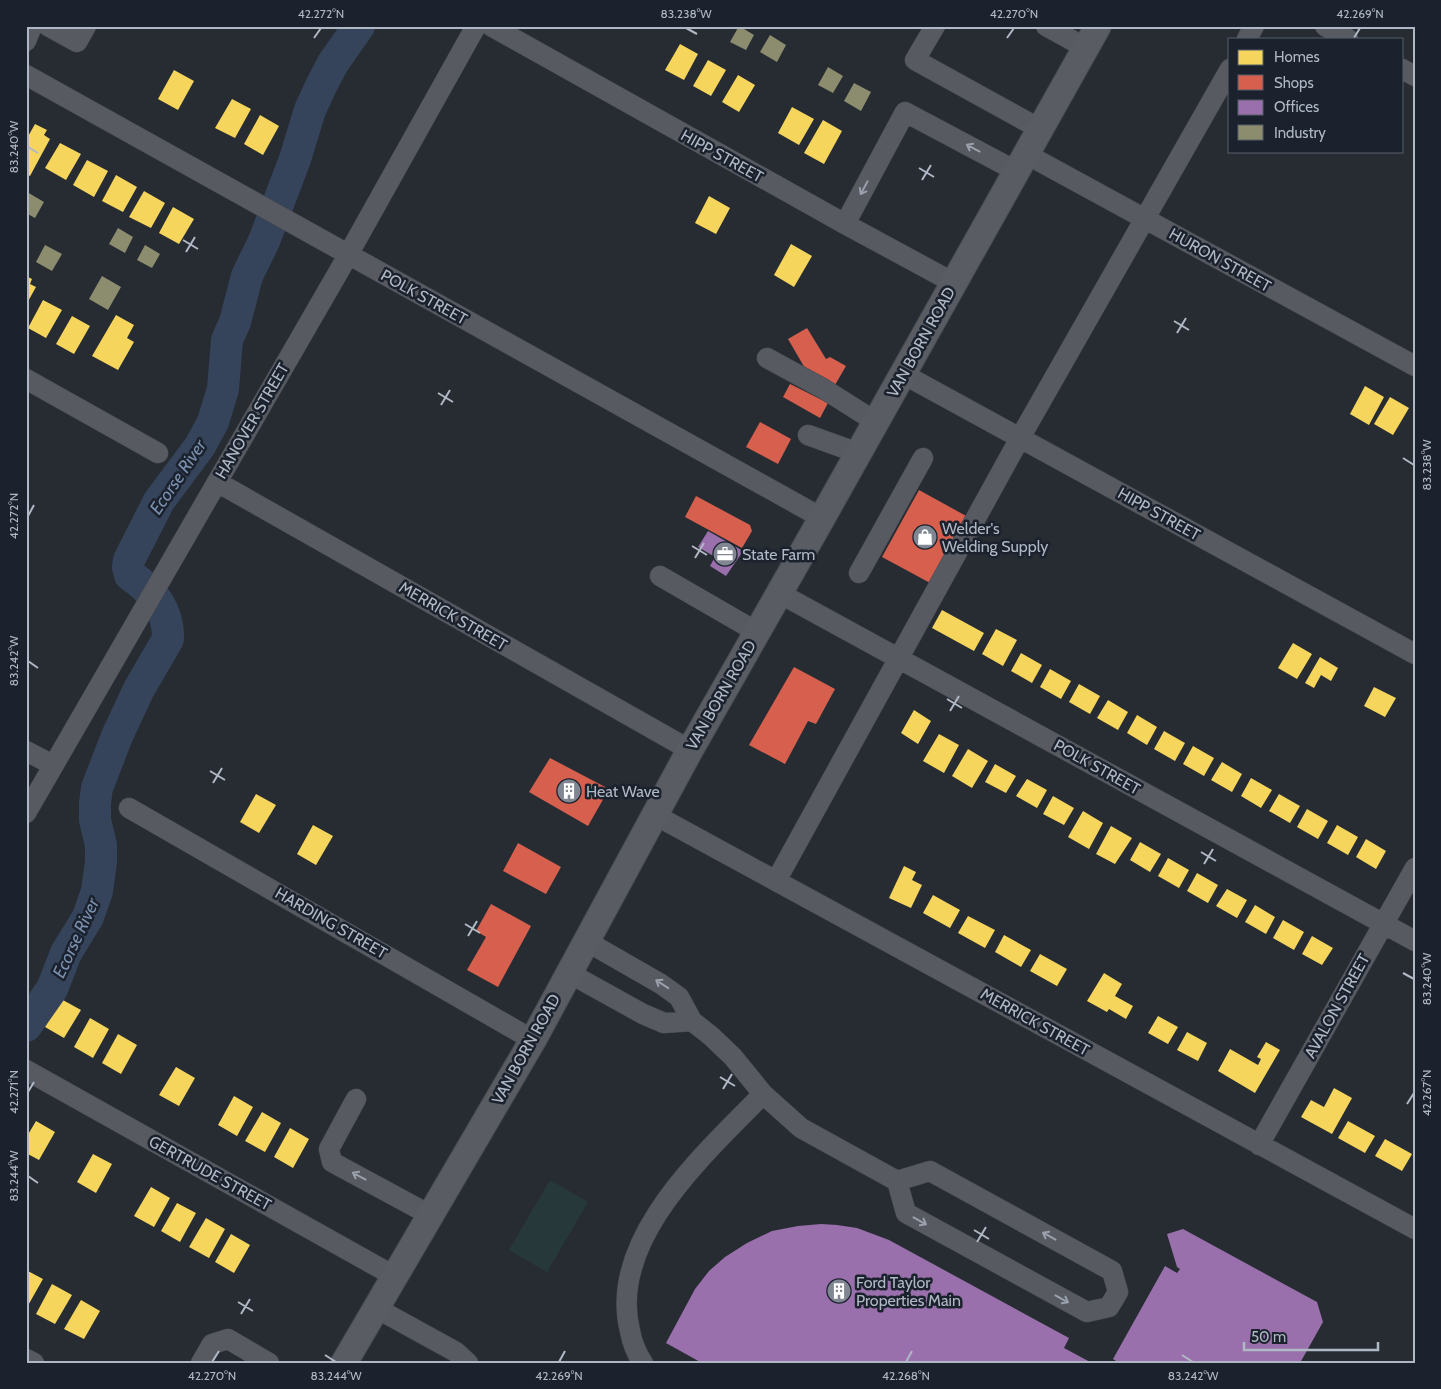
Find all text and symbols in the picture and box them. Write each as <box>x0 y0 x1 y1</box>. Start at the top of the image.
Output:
text: 42.272°N <box>298 6 344 21</box>
text: 83.238°W <box>660 6 712 21</box>
text: 42.270°N <box>990 6 1038 21</box>
text: 42.269°N <box>1336 6 1384 21</box>
legend <box>1228 38 1404 152</box>
text: Homes <box>1274 48 1320 66</box>
text: Shops <box>1274 74 1314 92</box>
text: Offices <box>1274 98 1319 116</box>
text: 83.240°W <box>6 120 21 173</box>
text: Industry <box>1274 124 1326 142</box>
street label: HIPP STREET <box>678 126 767 187</box>
one-way arrow <box>966 143 981 152</box>
one-way arrow <box>859 180 869 194</box>
street label: HURON STREET <box>1166 224 1275 296</box>
street label: POLK STREET <box>377 265 471 329</box>
street label: VAN BORN ROAD <box>883 283 959 401</box>
street label: HANOVER STREET <box>211 359 293 482</box>
water label: Ecorse River <box>145 434 212 519</box>
text: 83.238°W <box>1419 439 1434 491</box>
street label: HIPP STREET <box>1115 484 1204 545</box>
text: 42.272°N <box>6 493 21 539</box>
place label: Welder's Welding Supply <box>942 519 1048 556</box>
shop icon: Welder's Welding Supply <box>912 524 938 550</box>
office icon: State Farm <box>712 541 738 567</box>
place label: State Farm <box>742 545 815 564</box>
street label: MERRICK STREET <box>396 577 511 655</box>
text: 83.242°W <box>6 635 21 686</box>
street label: VAN BORN ROAD <box>682 637 760 753</box>
street label: POLK STREET <box>1050 735 1144 799</box>
building icon: Heat Wave <box>556 778 582 804</box>
place label: Heat Wave <box>586 782 660 801</box>
street label: HARDING STREET <box>272 883 391 963</box>
water label: Ecorse River <box>48 893 105 981</box>
street label: AVALON STREET <box>1300 950 1374 1062</box>
text: 83.240°W <box>1419 952 1434 1005</box>
one-way arrow <box>655 979 669 989</box>
street label: MERRICK STREET <box>977 984 1093 1060</box>
street label: VAN BORN ROAD <box>488 990 564 1108</box>
text: 42.271°N <box>6 1070 21 1114</box>
text: 42.267°N <box>1419 1070 1434 1116</box>
street label: GERTRUDE STREET <box>146 1132 275 1215</box>
text: 83.244°W <box>6 1150 21 1202</box>
one-way arrow <box>351 1171 366 1181</box>
one-way arrow <box>912 1216 927 1226</box>
one-way arrow <box>1041 1231 1056 1241</box>
place label: Ford Taylor Properties Main <box>856 1273 961 1310</box>
building icon: Ford Taylor Properties Main <box>826 1278 852 1304</box>
one-way arrow <box>1055 1294 1070 1304</box>
scale bar <box>1244 1319 1377 1351</box>
text: 50 m <box>1251 1328 1286 1346</box>
text: 42.270°N <box>188 1368 236 1383</box>
text: 83.244°W <box>310 1368 362 1383</box>
text: 42.269°N <box>535 1368 583 1383</box>
text: 42.268°N <box>882 1368 930 1383</box>
text: 83.242°W <box>1168 1368 1219 1383</box>

